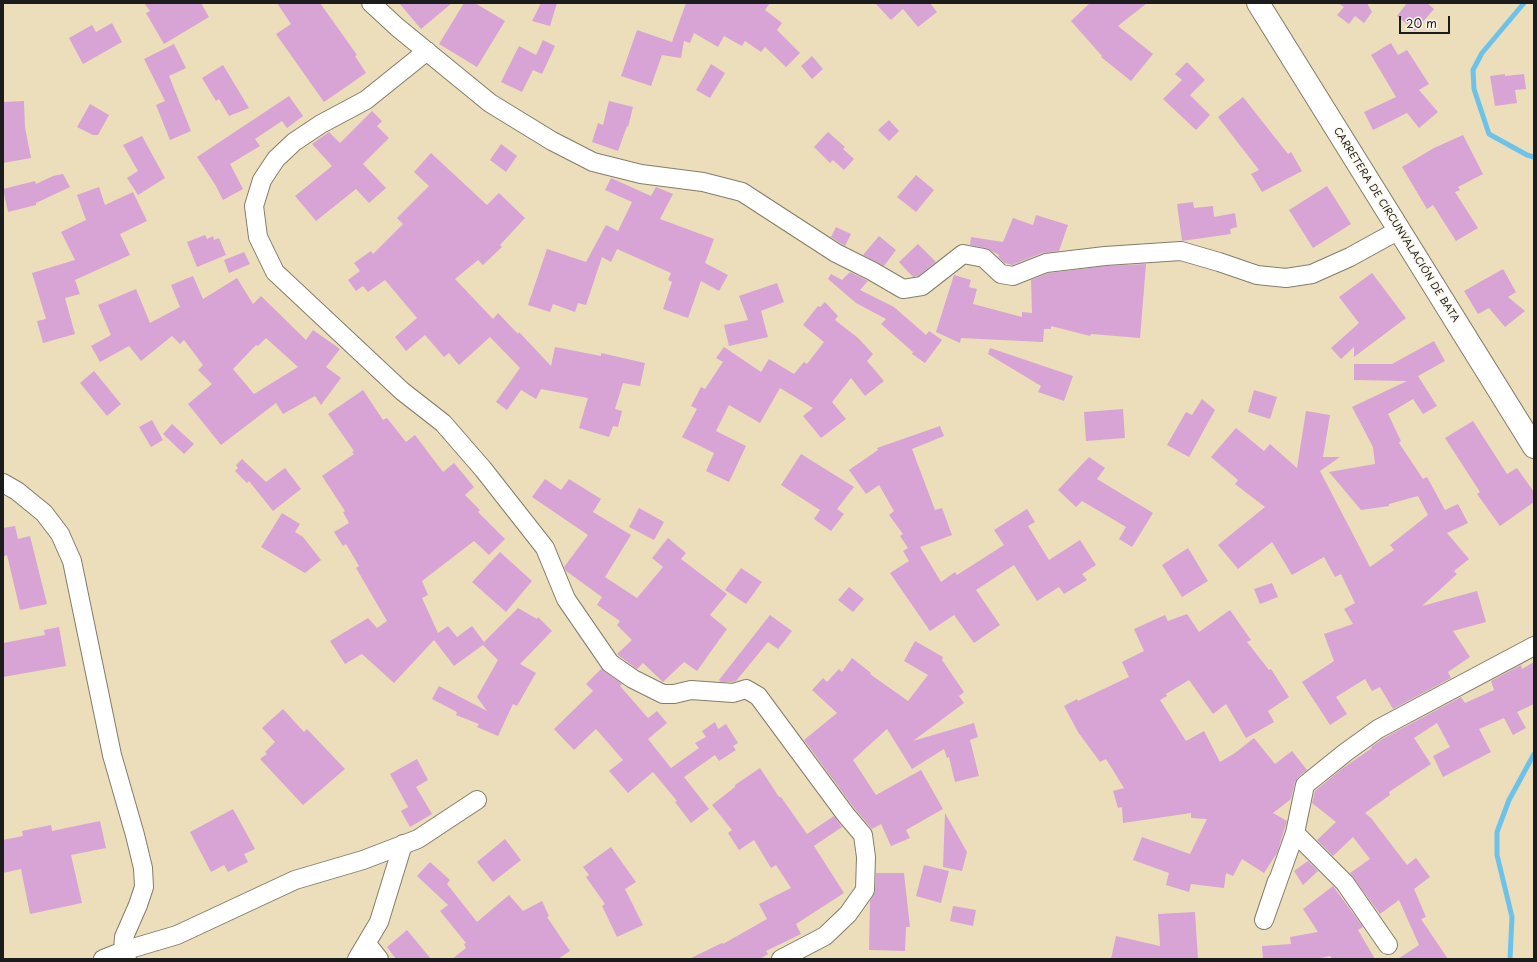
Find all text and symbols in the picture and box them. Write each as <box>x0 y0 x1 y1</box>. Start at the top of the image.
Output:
scale bar <box>1401 8 1452 34</box>
text: 20 m <box>1406 14 1437 32</box>
street label: CARRETERA DE CIRCUNVALACIÓN DE BATA <box>1331 125 1461 325</box>

